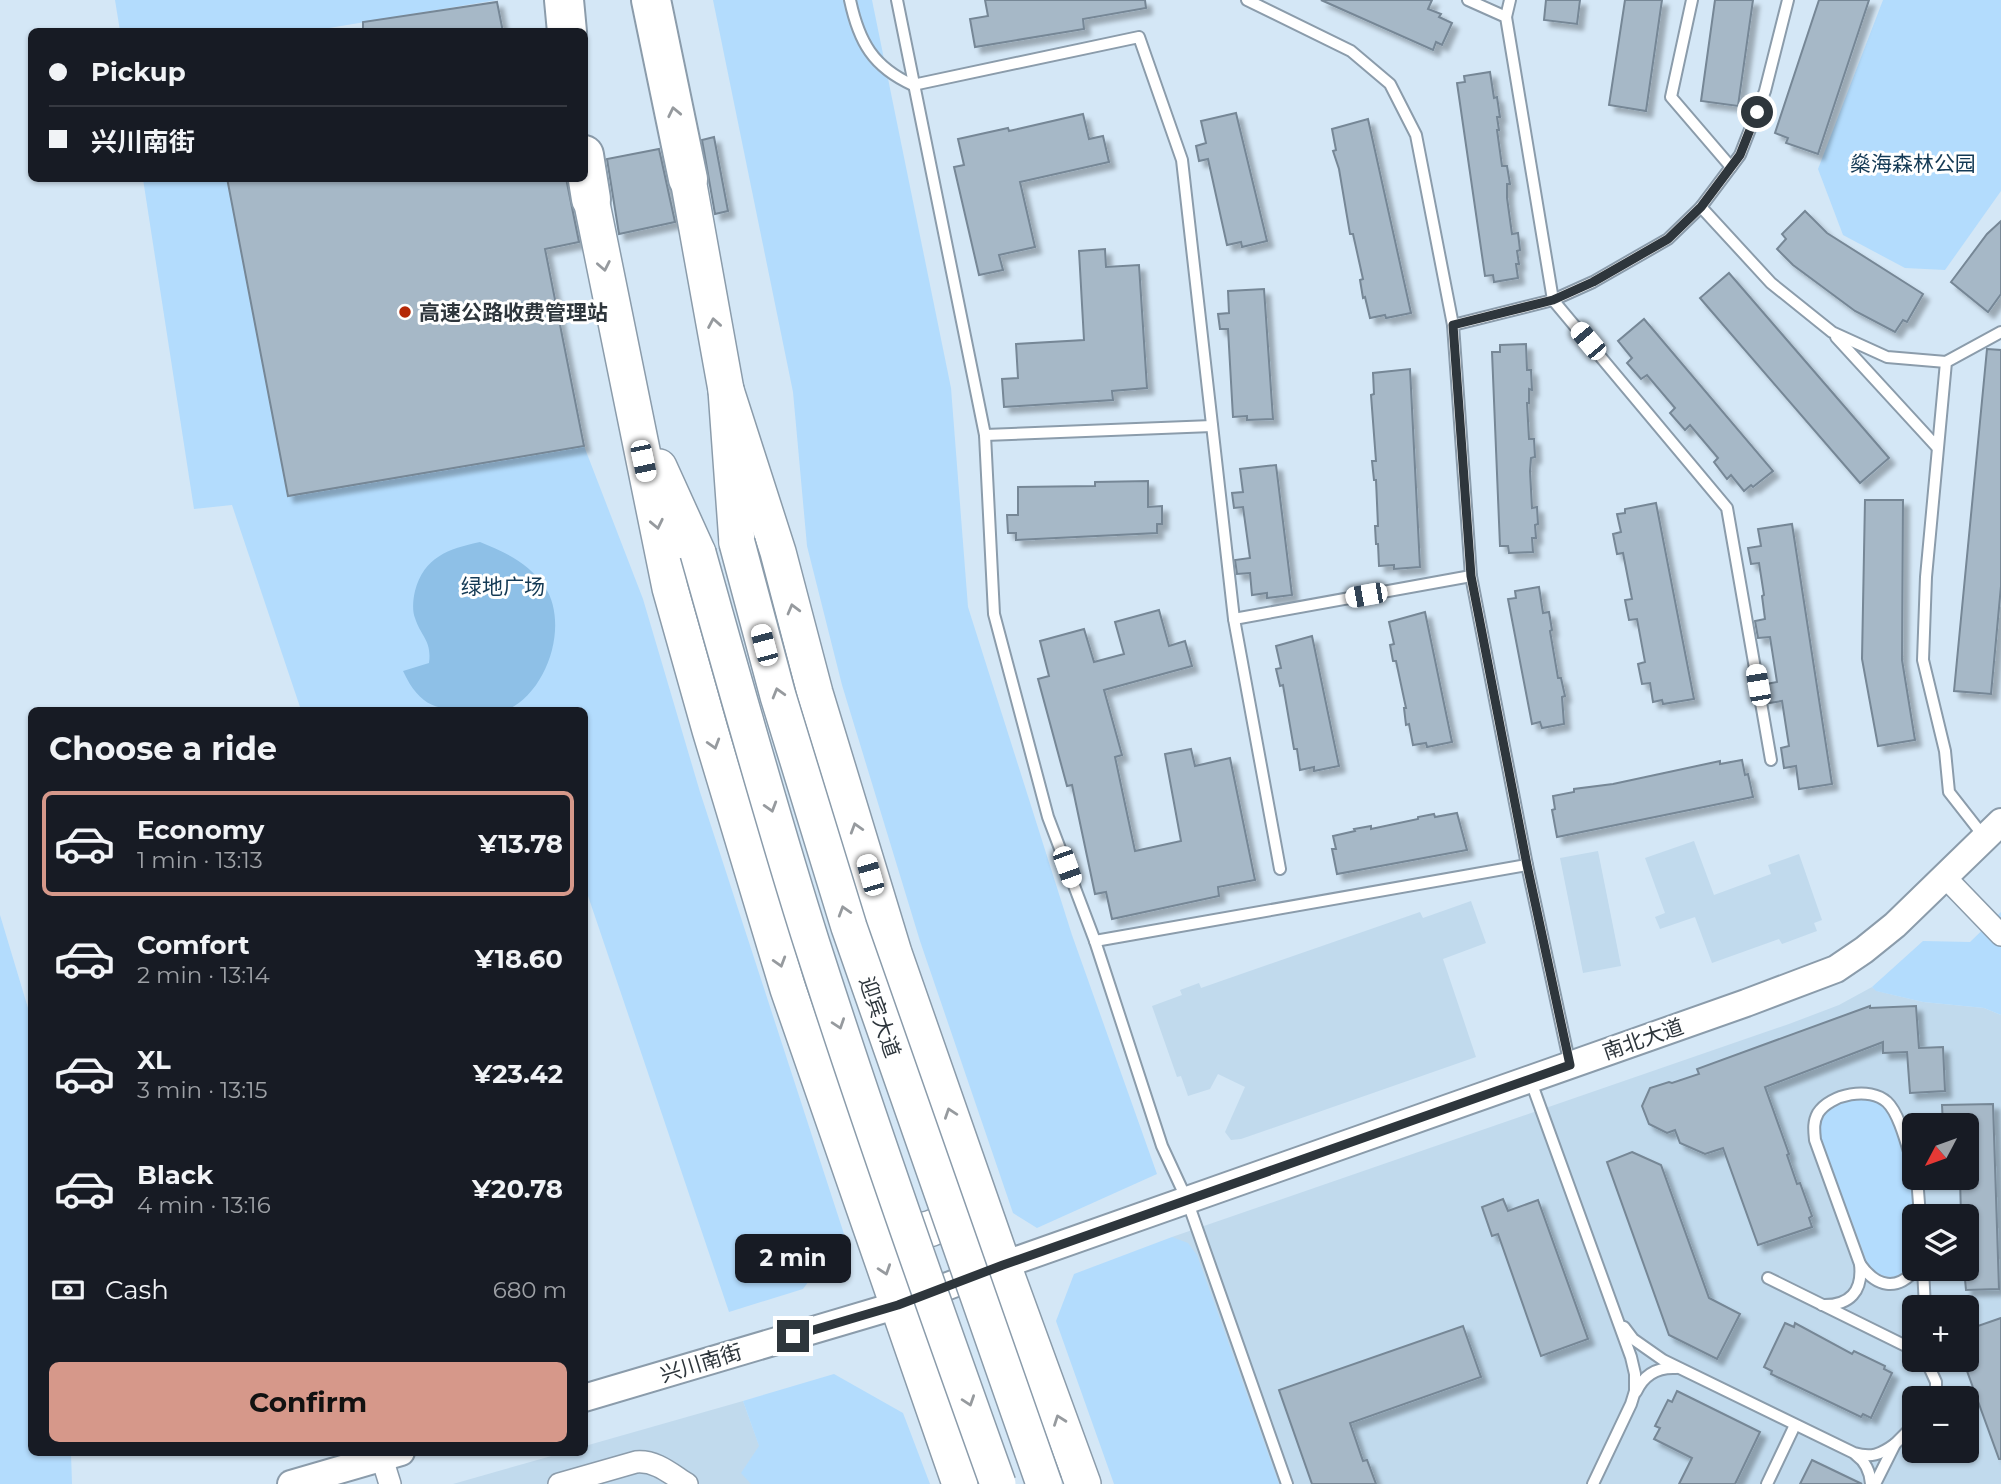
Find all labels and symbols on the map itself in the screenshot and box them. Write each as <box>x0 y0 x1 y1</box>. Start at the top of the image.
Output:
route start <box>1741 96 1773 128</box>
one-way arrow <box>668 106 683 118</box>
park label: 燊海森林公园 <box>1850 151 1976 176</box>
one-way arrow <box>596 260 611 272</box>
place label: 高速公路收费管理站 <box>419 300 608 325</box>
marker: 高速公路收费管理站 <box>397 304 413 320</box>
one-way arrow <box>707 317 722 329</box>
car <box>1567 318 1610 364</box>
car <box>629 438 658 484</box>
one-way arrow <box>648 518 663 530</box>
park label: 绿地广场 <box>461 574 545 599</box>
car <box>1344 581 1389 609</box>
one-way arrow <box>787 603 801 615</box>
car <box>749 622 780 668</box>
car <box>1745 662 1772 708</box>
one-way arrow <box>771 687 786 699</box>
one-way arrow <box>706 738 721 750</box>
one-way arrow <box>763 800 777 813</box>
one-way arrow <box>849 822 864 834</box>
car <box>1050 844 1085 890</box>
car <box>855 852 886 898</box>
one-way arrow <box>837 905 852 917</box>
one-way arrow <box>772 956 787 968</box>
street label: 迎宾大道 <box>855 973 905 1061</box>
street label: 南北大道 <box>1599 1014 1687 1064</box>
one-way arrow <box>831 1017 845 1030</box>
one-way arrow <box>944 1108 958 1120</box>
north arrow <box>1902 1113 1979 1190</box>
callout: 2 min <box>735 1234 851 1284</box>
one-way arrow <box>877 1263 891 1275</box>
route end <box>777 1320 809 1352</box>
street label: 兴川南街 <box>657 1339 745 1387</box>
one-way arrow <box>961 1395 975 1407</box>
one-way arrow <box>1054 1414 1068 1426</box>

